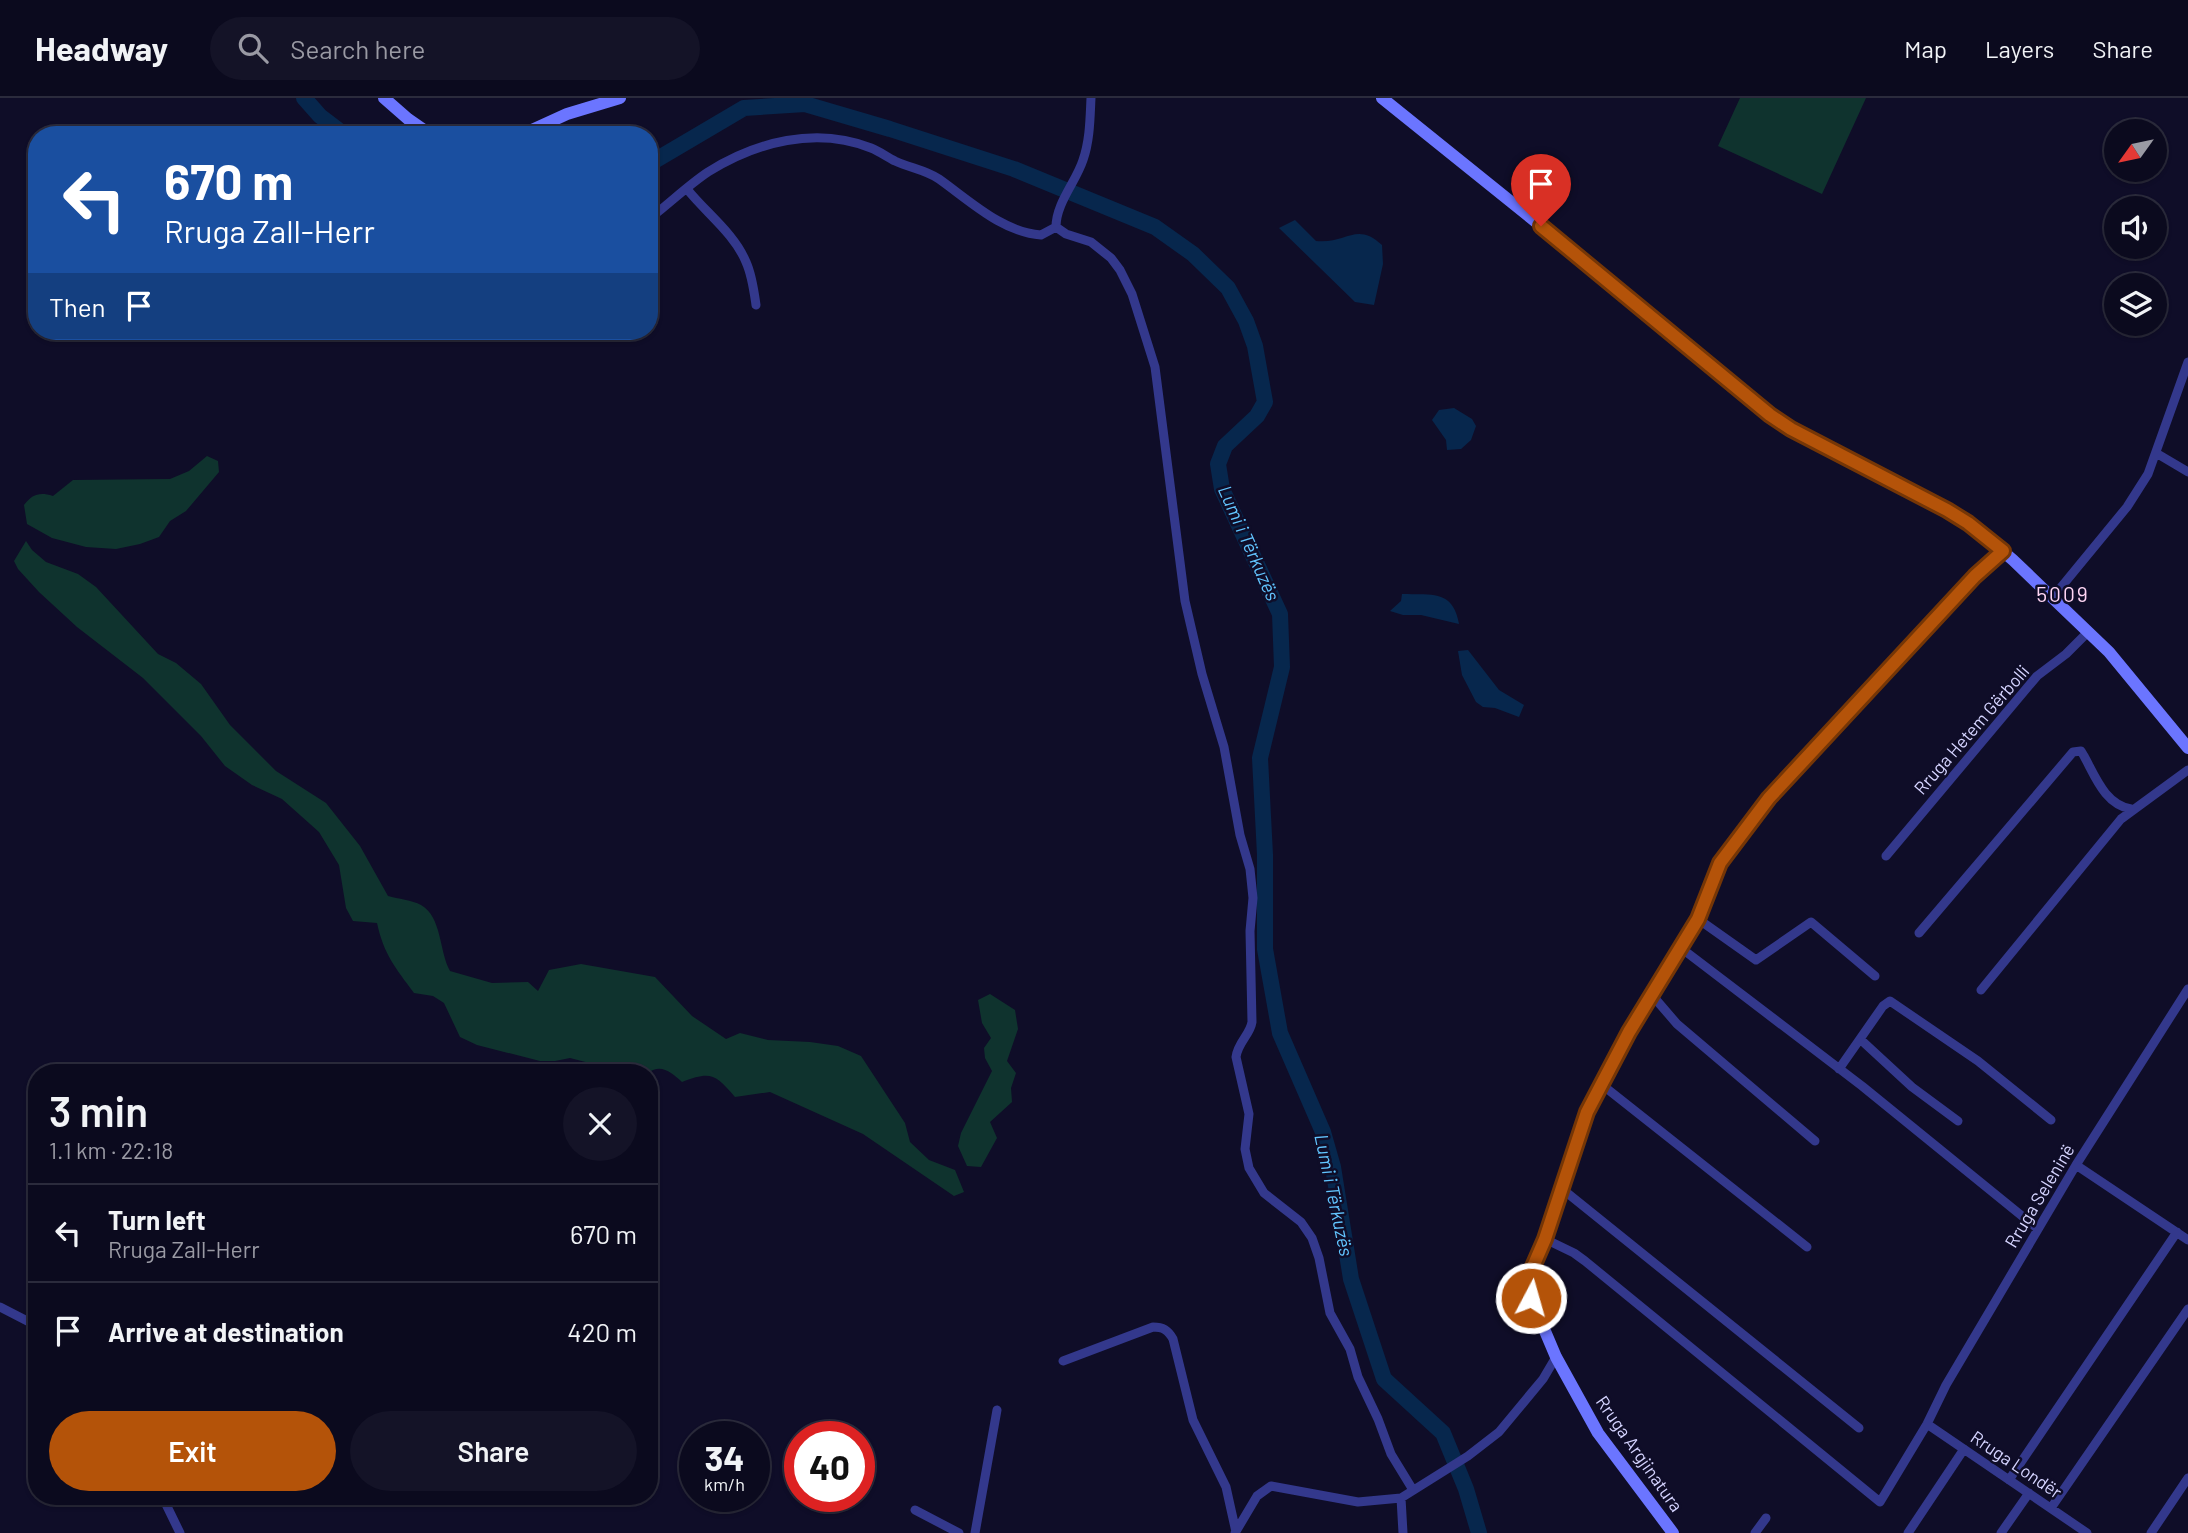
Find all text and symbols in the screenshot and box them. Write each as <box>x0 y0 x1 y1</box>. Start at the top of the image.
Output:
search box <box>210 17 700 80</box>
text: Headway <box>35 28 168 68</box>
icon: search <box>234 29 272 67</box>
text: Search here <box>290 33 425 64</box>
text: Map <box>1904 34 1947 63</box>
text: Layers <box>1985 34 2054 63</box>
text: Share <box>2092 34 2153 63</box>
north arrow <box>2104 119 2166 182</box>
map controls <box>2104 119 2167 336</box>
text: 670 m <box>164 151 293 210</box>
icon: left <box>49 154 140 245</box>
pin <box>1511 154 1571 226</box>
icon: arrive <box>1522 165 1560 203</box>
button: sound <box>2104 196 2167 259</box>
text: Rruga Zall-Herr <box>164 211 375 249</box>
button: layers <box>2104 273 2167 336</box>
icon: arrive <box>120 287 158 325</box>
text: Then <box>49 291 106 322</box>
water label: Lumi i Tërkuzës <box>1214 482 1285 604</box>
district label: 5009 <box>2036 581 2090 606</box>
street label: Rruga Hetem Gërbolli <box>1909 660 2034 799</box>
text: 3 min <box>49 1085 148 1135</box>
button: close <box>563 1087 637 1161</box>
water label: Lumi i Tërkuzës <box>1310 1132 1359 1258</box>
text: 1.1 km · 22:18 <box>49 1136 173 1164</box>
street label: Rruga Seleninë <box>2000 1140 2079 1251</box>
text: Turn left <box>108 1204 206 1235</box>
icon: left <box>49 1214 87 1252</box>
text: 670 m <box>570 1218 637 1249</box>
text: Rruga Zall-Herr <box>108 1235 260 1263</box>
position arrow <box>1494 1261 1568 1335</box>
icon: arrive <box>49 1312 87 1350</box>
text: Arrive at destination <box>108 1316 344 1347</box>
text: 420 m <box>567 1316 637 1347</box>
street label: Rruga Argjinatura <box>1592 1391 1688 1516</box>
button: Exit <box>49 1411 336 1491</box>
button: Share <box>350 1411 637 1491</box>
speed limit sign: 40 <box>784 1421 875 1512</box>
street label: Rruga Londër <box>1967 1426 2067 1503</box>
text: 34 <box>704 1436 745 1478</box>
text: km/h <box>704 1473 745 1495</box>

